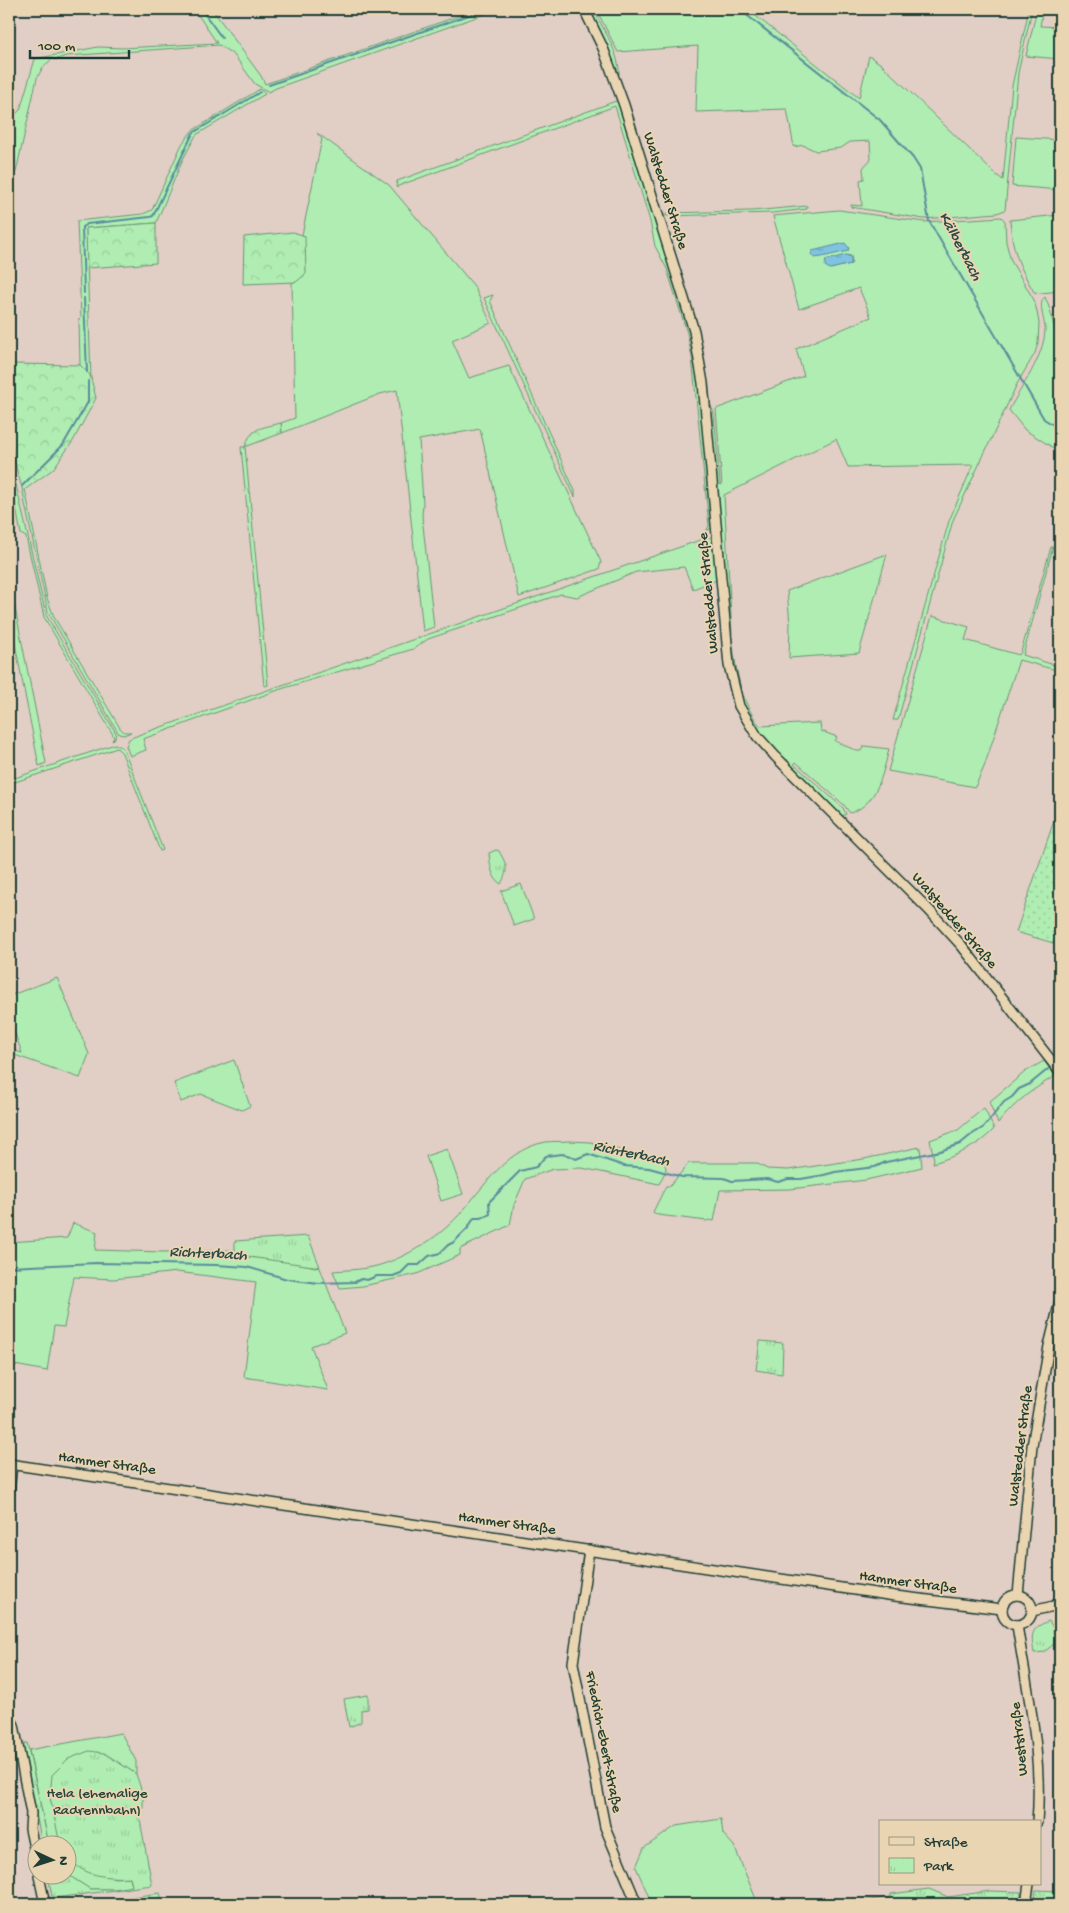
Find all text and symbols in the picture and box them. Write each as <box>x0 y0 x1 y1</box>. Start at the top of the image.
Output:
scale bar <box>30 28 129 60</box>
text: 100 m <box>37 38 76 56</box>
street label: Walstedder Straße <box>639 130 691 252</box>
water label: Kälberbach <box>933 209 985 285</box>
street label: Walstedder Straße <box>695 531 723 654</box>
street label: Walstedder Straße <box>907 869 1001 973</box>
water label: Richterbach <box>591 1138 671 1172</box>
water label: Richterbach <box>169 1243 248 1267</box>
street label: Walstedder Straße <box>1005 1384 1037 1507</box>
street label: Hammer Straße <box>57 1448 157 1480</box>
street label: Hammer Straße <box>457 1508 557 1540</box>
street label: Hammer Straße <box>858 1567 958 1599</box>
street label: Friedrich-Ebert-Straße <box>580 1669 626 1815</box>
street label: Weststraße <box>1007 1701 1033 1777</box>
park label: Hela (ehemalige Radrennbahn) <box>46 1785 148 1820</box>
legend <box>879 1820 1042 1886</box>
text: Straße <box>924 1834 968 1852</box>
north arrow <box>28 1836 78 1886</box>
text: N <box>54 1856 71 1866</box>
text: Park <box>923 1858 954 1876</box>

